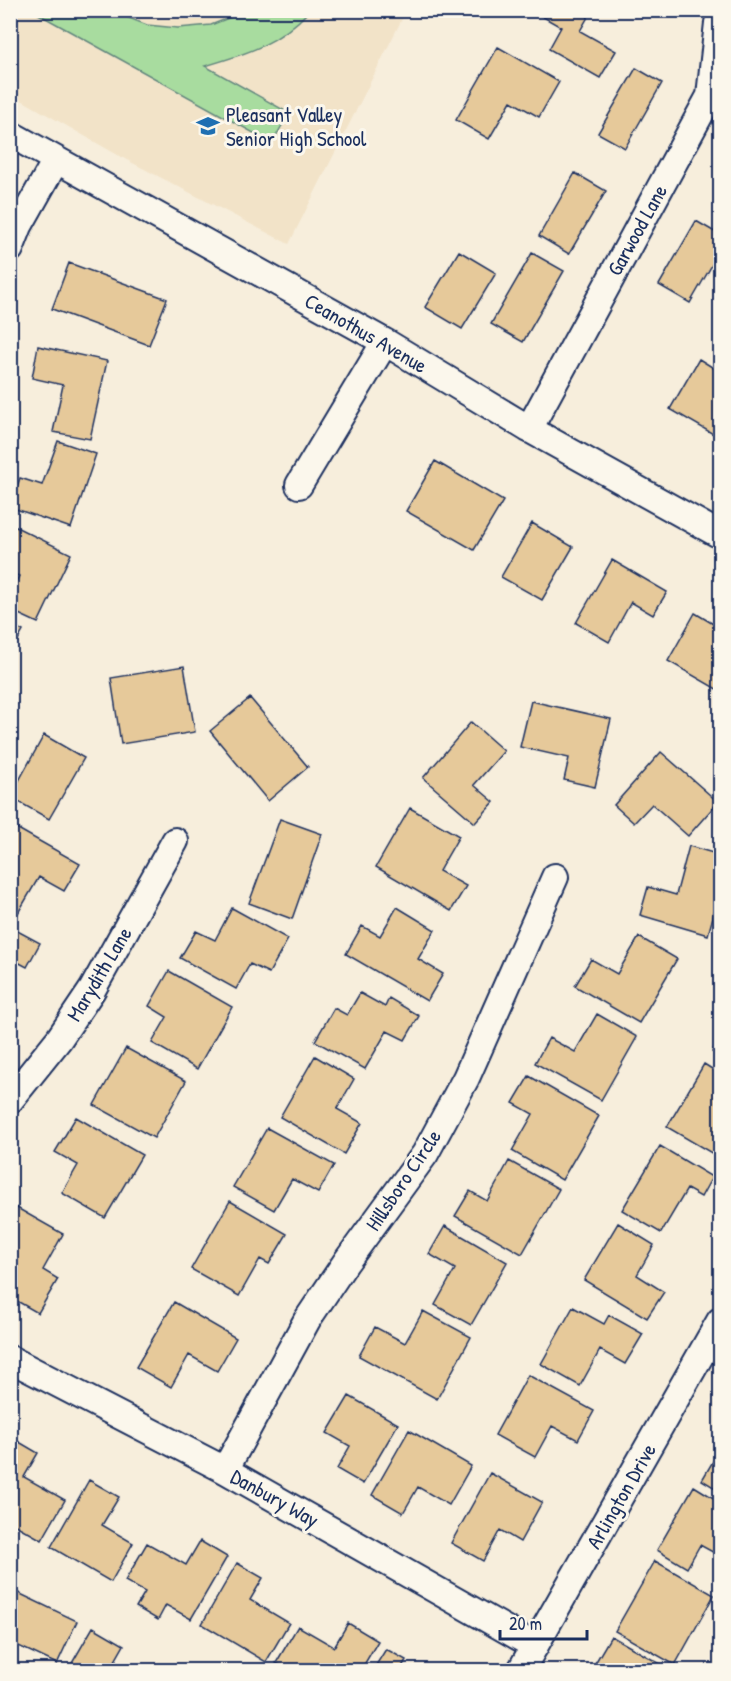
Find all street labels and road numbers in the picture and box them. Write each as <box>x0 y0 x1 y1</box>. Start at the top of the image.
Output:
street label: Garwood Lane <box>600 179 674 281</box>
street label: Ceanothus Avenue <box>300 286 432 380</box>
street label: Marydith Lane <box>59 921 139 1027</box>
street label: Hillsboro Circle <box>358 1124 448 1236</box>
street label: Arlington Drive <box>579 1438 663 1554</box>
street label: Danbury Way <box>226 1462 324 1534</box>

